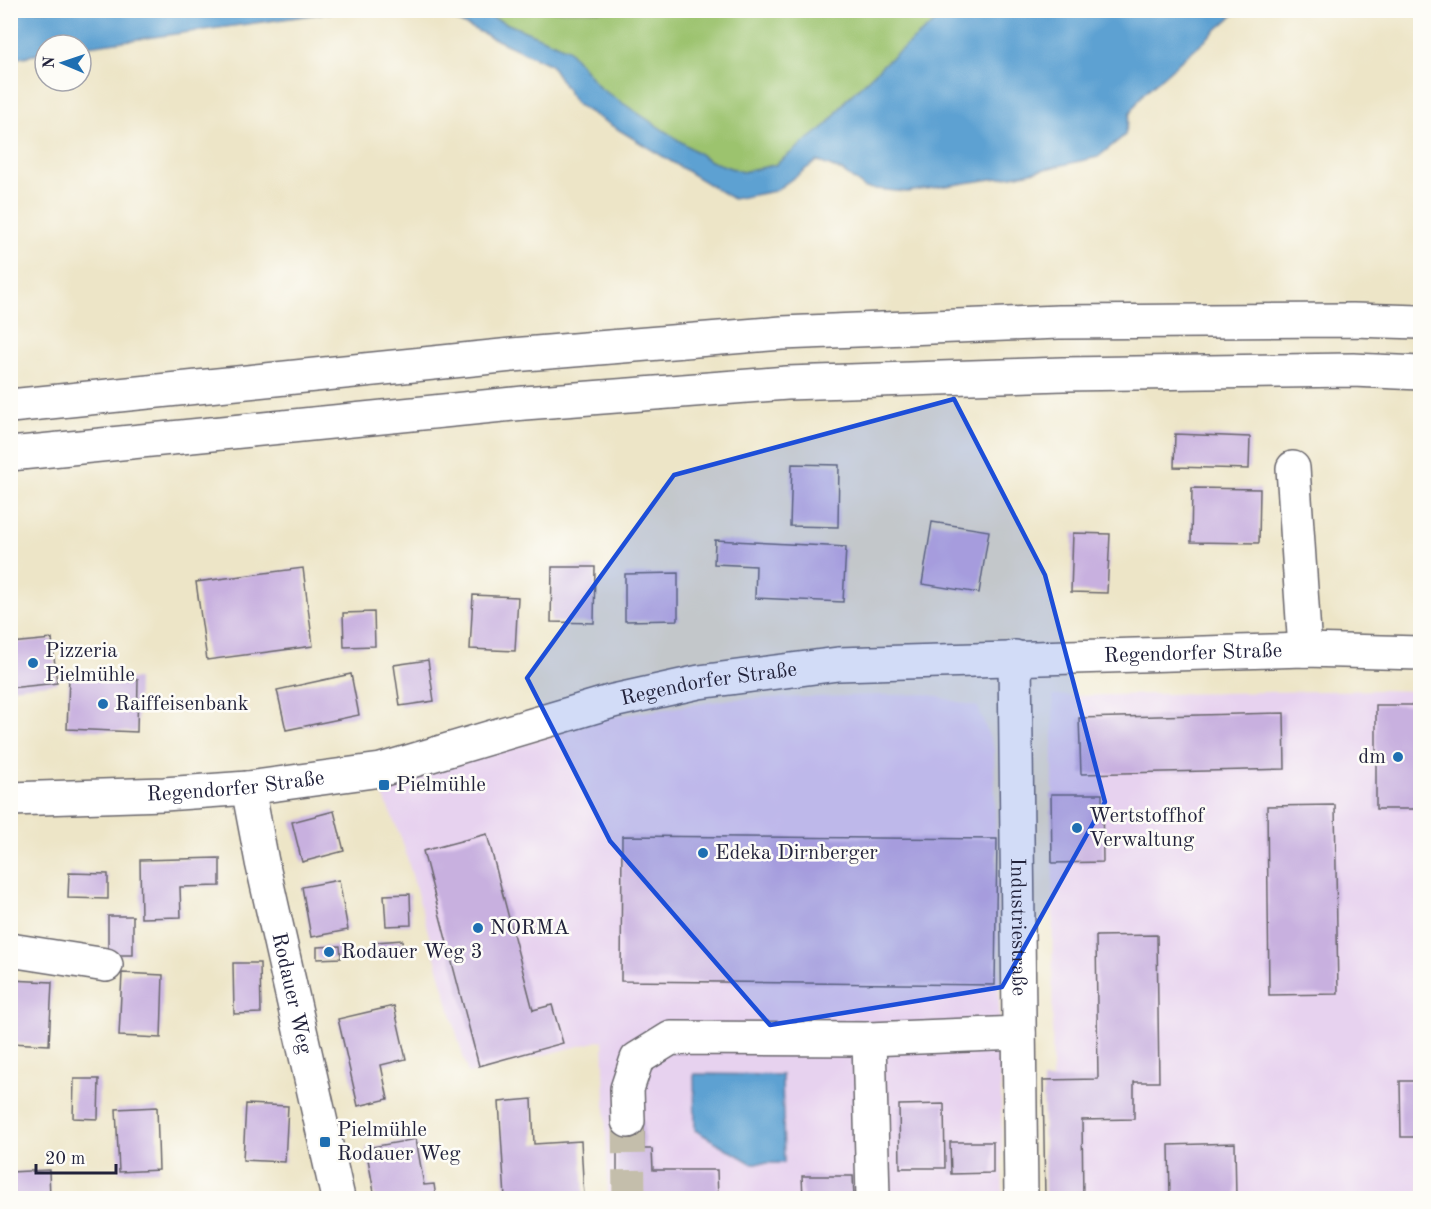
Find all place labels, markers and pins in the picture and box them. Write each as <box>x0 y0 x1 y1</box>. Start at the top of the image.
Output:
place label: Pizzeria Pielmühle <box>45 641 135 686</box>
marker: Pizzeria Pielmühle <box>26 656 40 670</box>
place label: Raiffeisenbank <box>115 694 249 715</box>
marker: Raiffeisenbank <box>96 697 110 711</box>
place label: dm <box>1358 747 1386 768</box>
marker: dm <box>1391 750 1405 764</box>
place label: Pielmühle <box>396 775 486 796</box>
marker: Pielmühle <box>377 778 391 792</box>
place label: Wertstoffhof Verwaltung <box>1089 806 1206 851</box>
marker: Wertstoffhof Verwaltung <box>1070 821 1084 835</box>
place label: Edeka Dirnberger <box>715 843 878 864</box>
marker: Edeka Dirnberger <box>696 846 710 860</box>
place label: NORMA <box>490 918 570 939</box>
marker: NORMA <box>471 921 485 935</box>
place label: Rodauer Weg 3 <box>341 942 483 963</box>
marker: Rodauer Weg 3 <box>322 945 336 959</box>
place label: Pielmühle Rodauer Weg <box>337 1120 461 1165</box>
marker: Pielmühle Rodauer Weg <box>318 1135 332 1149</box>

